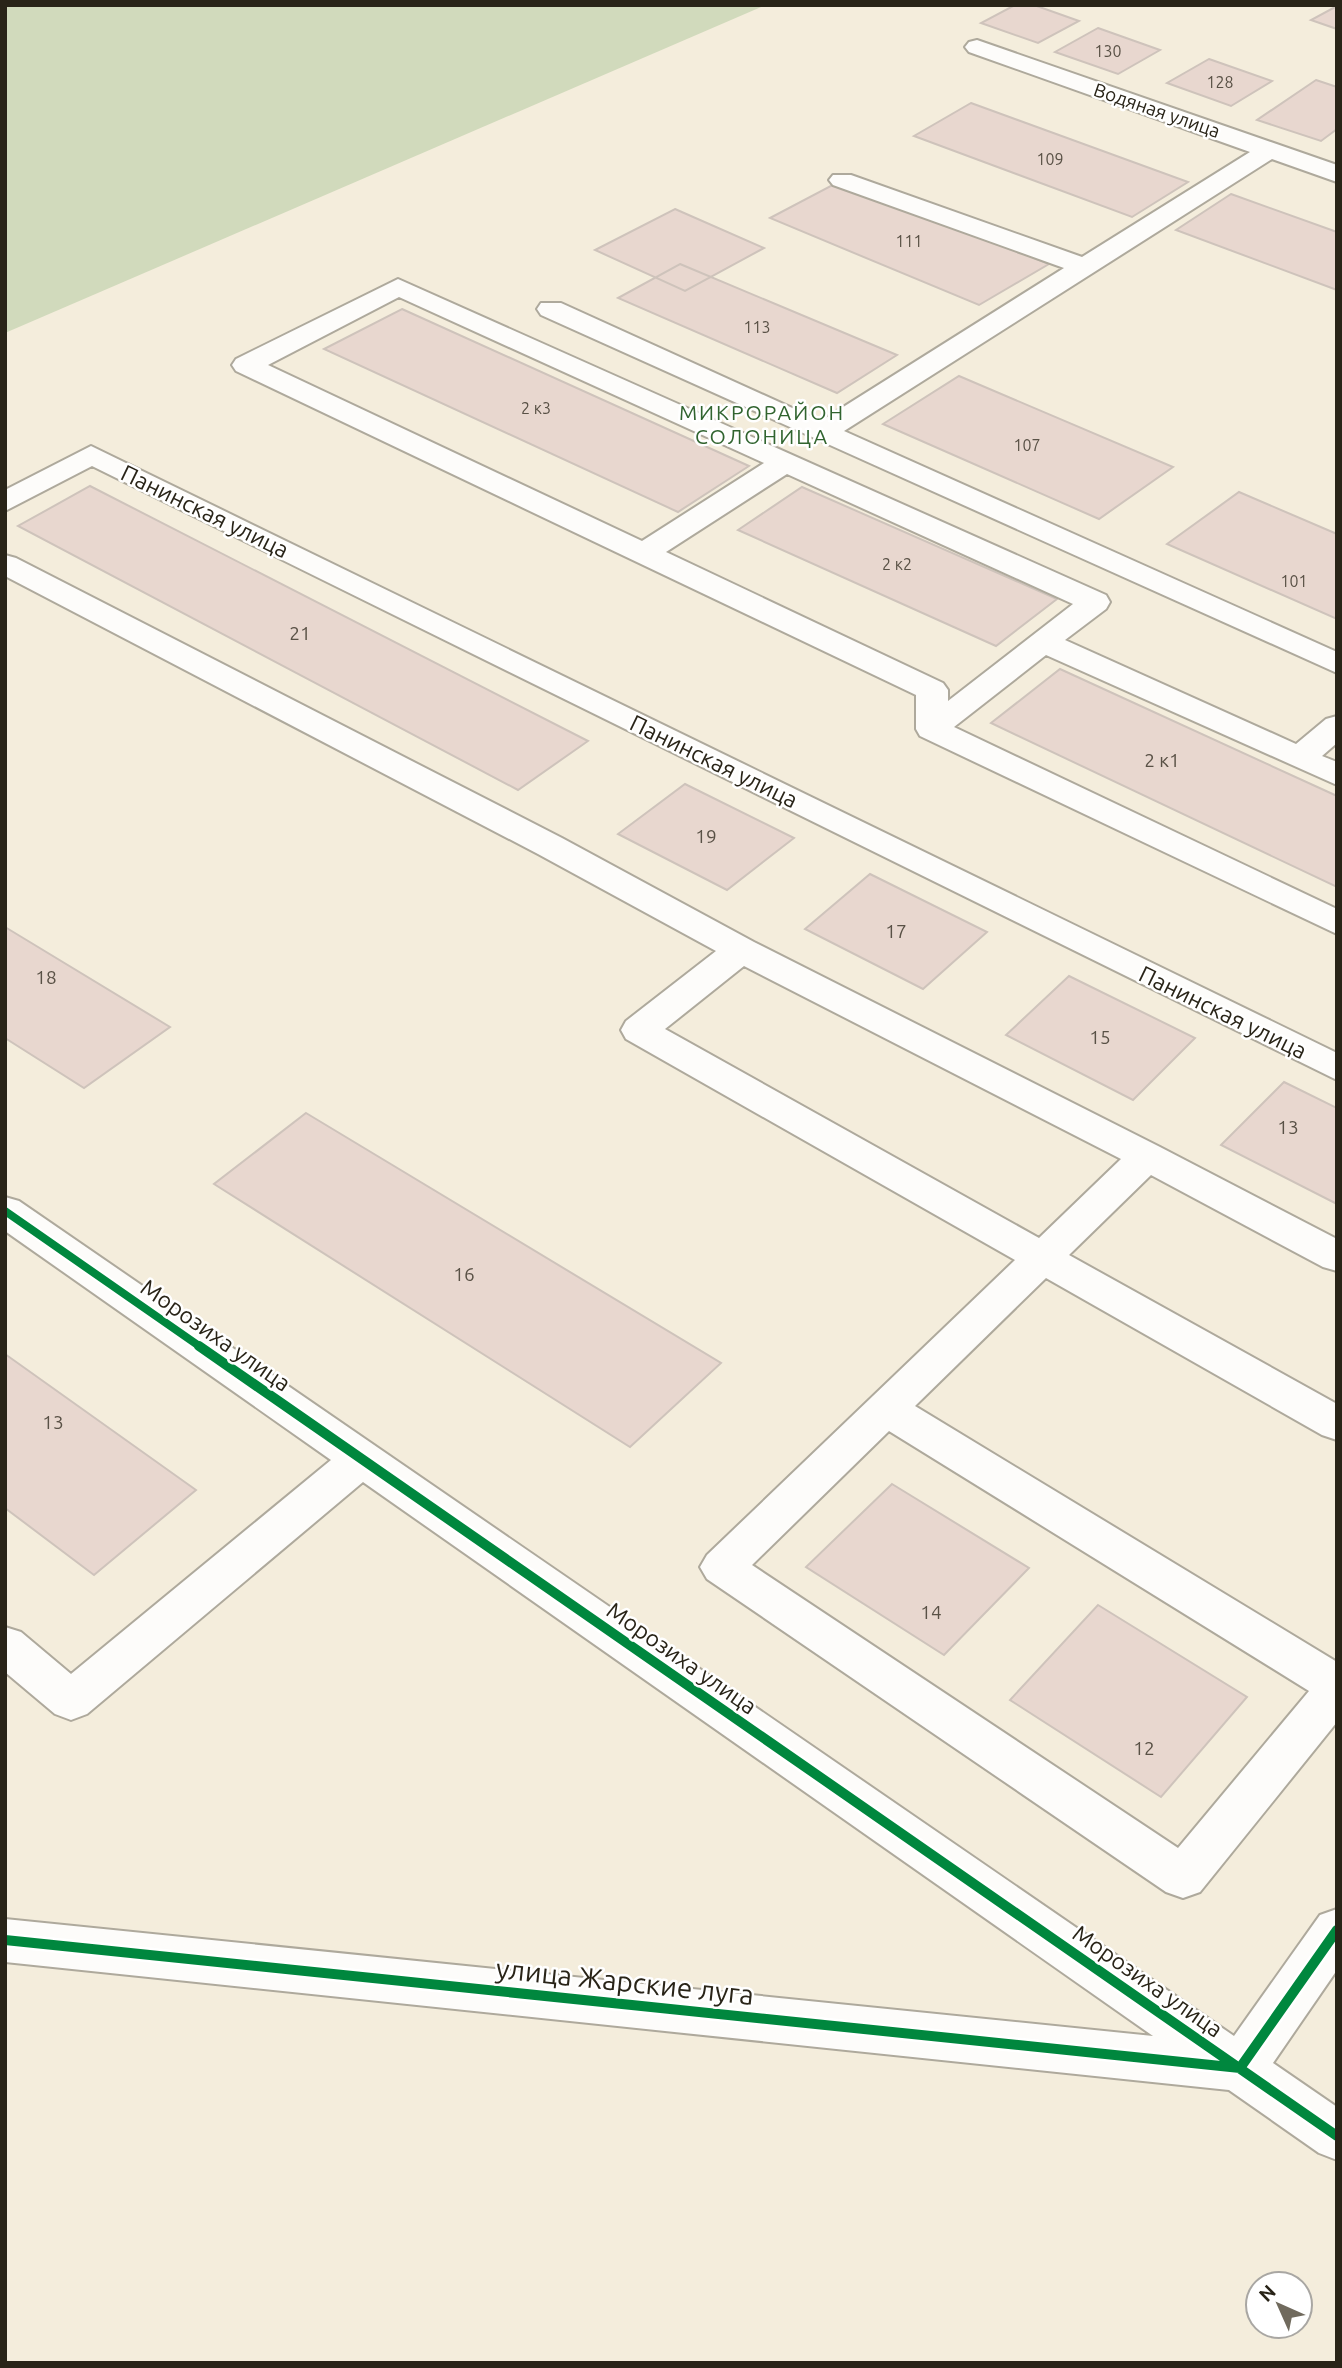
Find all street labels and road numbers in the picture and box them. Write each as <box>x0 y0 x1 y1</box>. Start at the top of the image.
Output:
street label: Водяная улица <box>1091 78 1223 142</box>
street label: Панинская улица <box>117 460 293 562</box>
street label: Панинская улица <box>626 710 802 812</box>
street label: Панинская улица <box>1135 961 1311 1063</box>
street label: Морозиха улица <box>137 1274 295 1396</box>
street label: Морозиха улица <box>603 1597 761 1719</box>
street label: Морозиха улица <box>1069 1920 1227 2042</box>
street label: улица Жарские луга <box>494 1952 756 2010</box>

